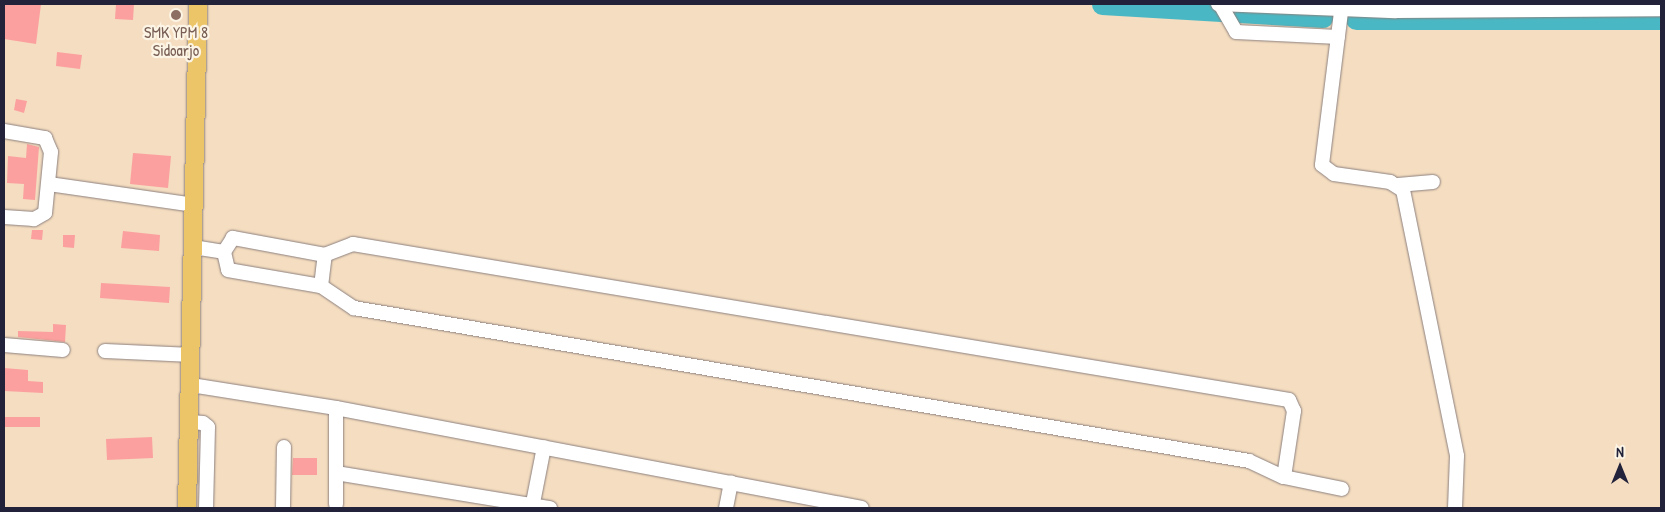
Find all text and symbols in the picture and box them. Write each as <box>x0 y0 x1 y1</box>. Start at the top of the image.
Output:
marker: SMK YPM 8 Sidoarjo <box>170 9 182 21</box>
place label: SMK YPM 8 Sidoarjo <box>144 22 208 60</box>
north arrow <box>1595 442 1645 492</box>
text: N <box>1616 442 1624 461</box>

